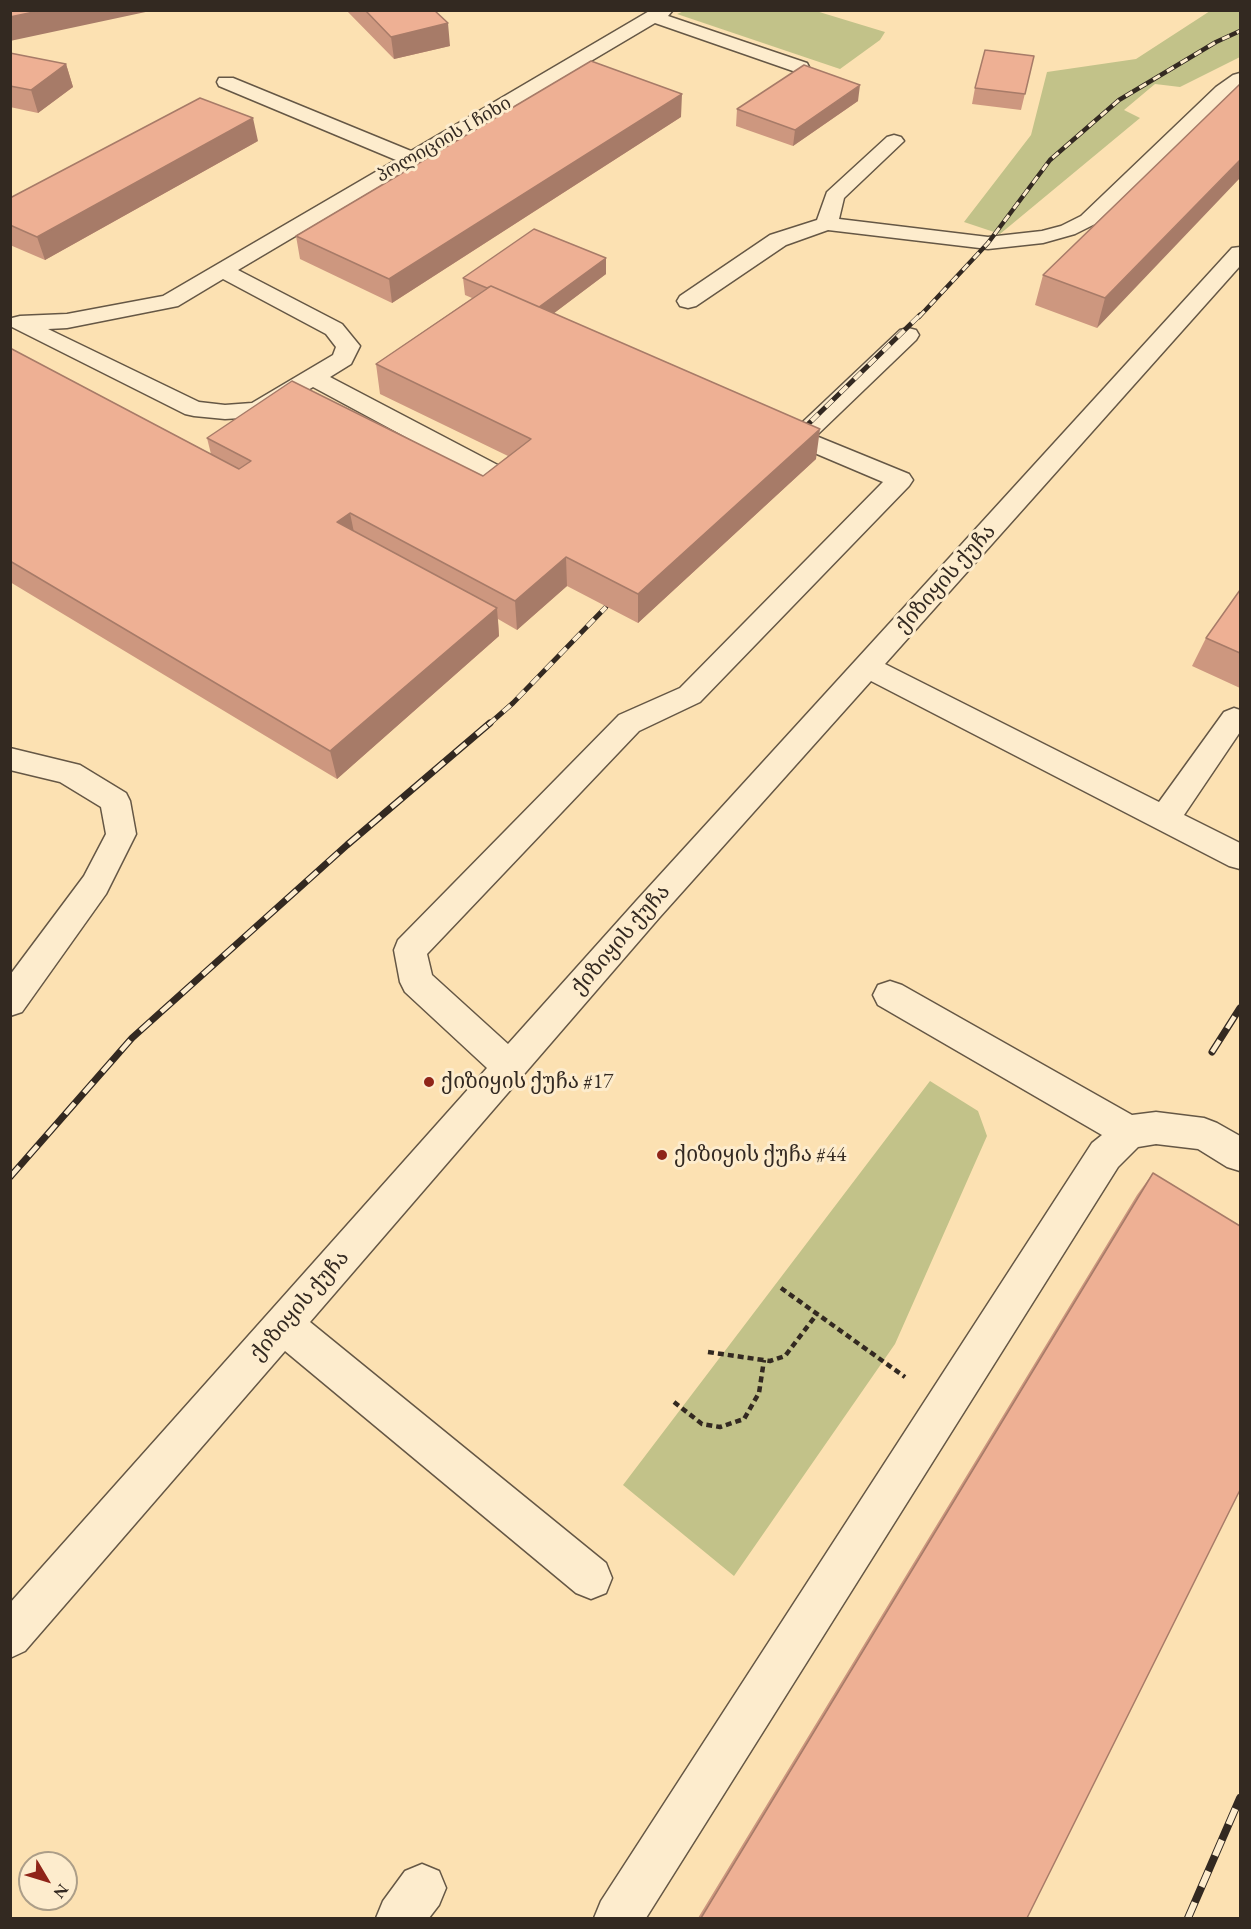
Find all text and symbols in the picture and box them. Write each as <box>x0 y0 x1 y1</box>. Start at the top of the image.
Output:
street label: პოლიციის I ჩიხი <box>373 93 515 187</box>
street label: ქიზიყის ქუჩა <box>890 519 1002 639</box>
street label: ქიზიყის ქუჩა <box>566 880 676 1000</box>
place label: ქიზიყის ქუჩა #17 <box>441 1069 613 1095</box>
marker: ქიზიყის ქუჩა #17 <box>422 1075 436 1089</box>
place label: ქიზიყის ქუჩა #44 <box>674 1142 846 1168</box>
marker: ქიზიყის ქუჩა #44 <box>655 1148 669 1162</box>
street label: ქიზიყის ქუჩა <box>245 1246 355 1366</box>
north arrow <box>18 1851 78 1911</box>
text: N <box>49 1880 73 1903</box>

